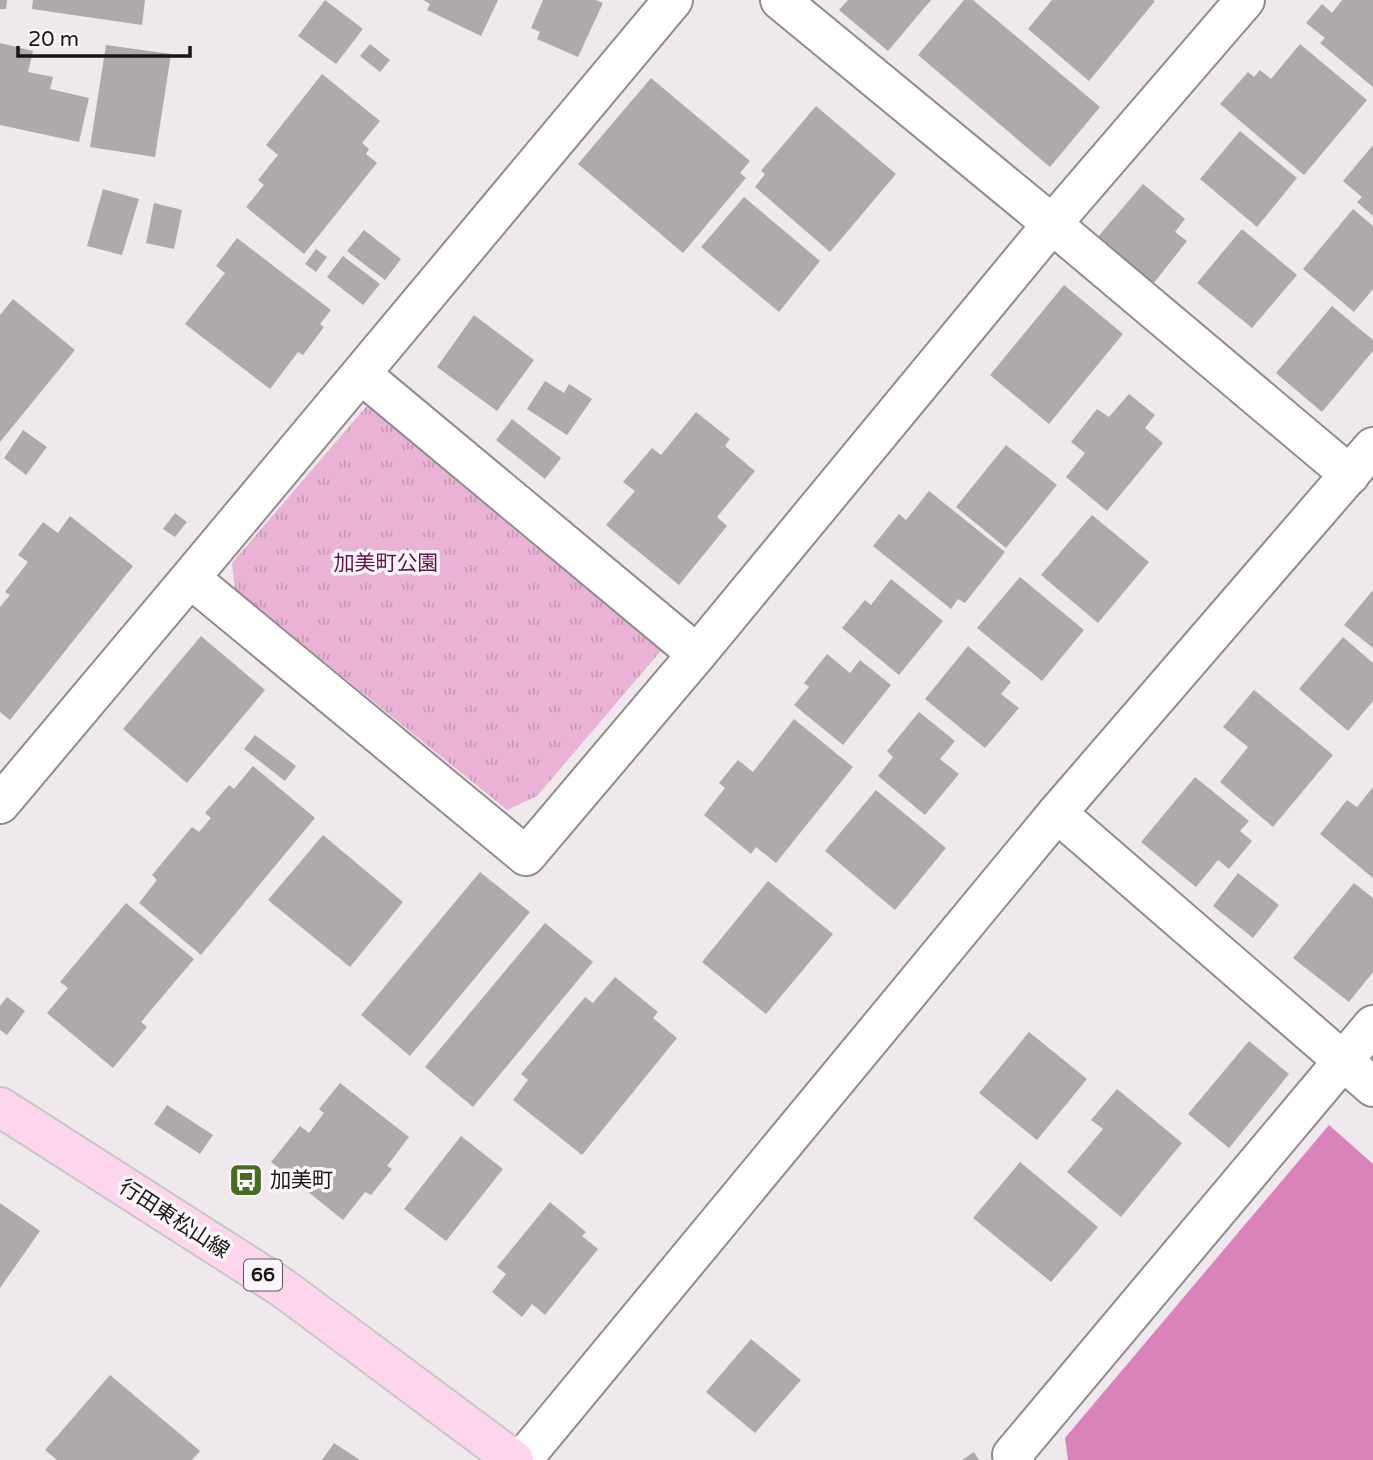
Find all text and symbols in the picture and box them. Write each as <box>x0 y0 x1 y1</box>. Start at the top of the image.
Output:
scale bar <box>18 14 189 58</box>
text: 20 m <box>28 27 79 52</box>
park label: 加美町公園 <box>334 551 439 576</box>
bus stop icon: 加美町 <box>227 1161 265 1199</box>
place label: 加美町 <box>270 1168 333 1193</box>
street label: 行田東松山線 <box>114 1174 234 1264</box>
road number: 66 <box>244 1260 282 1290</box>

